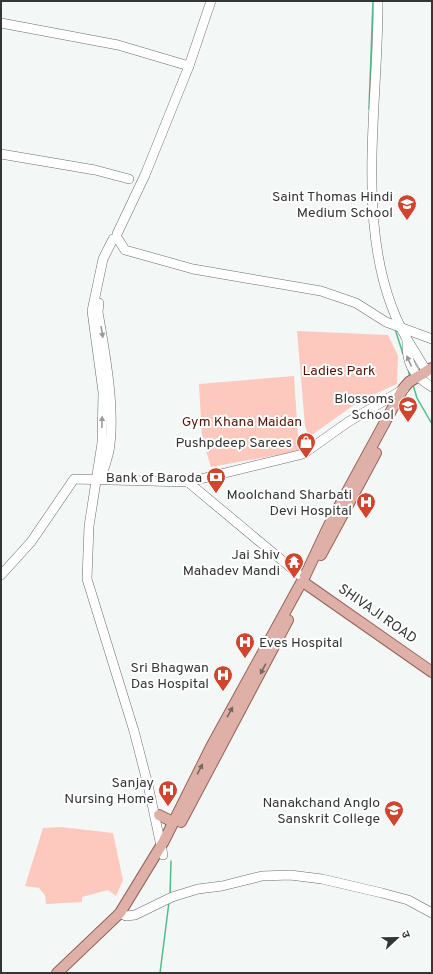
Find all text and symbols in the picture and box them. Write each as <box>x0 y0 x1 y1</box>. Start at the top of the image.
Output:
place label: Saint Thomas Hindi Medium School <box>272 189 393 222</box>
school or university icon: Saint Thomas Hindi Medium School <box>396 193 418 221</box>
one-way arrow <box>99 326 105 338</box>
one-way arrow <box>406 355 412 367</box>
park label: Ladies Park <box>303 363 375 380</box>
place label: Blossoms School <box>334 391 394 424</box>
school or university icon: Blossoms School <box>397 395 419 423</box>
park label: Gym Khana Maidan <box>182 414 302 431</box>
one-way arrow <box>99 415 105 428</box>
shop icon: Pushpdeep Sarees <box>295 431 317 459</box>
place label: Pushpdeep Sarees <box>175 435 292 452</box>
bank icon: Bank of Baroda <box>205 466 227 494</box>
place label: Bank of Baroda <box>106 470 202 487</box>
place label: Moolchand Sharbati Devi Hospital <box>226 487 352 520</box>
hospital icon: Moolchand Sharbati Devi Hospital <box>355 491 377 519</box>
place label: Jai Shiv Mahadev Mandi <box>183 547 280 580</box>
temple icon: Jai Shiv Mahadev Mandi <box>283 551 305 579</box>
street label: SHIVAJI ROAD <box>335 581 420 648</box>
hospital icon: Eves Hospital <box>234 631 256 659</box>
place label: Eves Hospital <box>259 635 343 652</box>
place label: Sri Bhagwan Das Hospital <box>131 660 209 693</box>
one-way arrow <box>259 663 266 675</box>
hospital icon: Sri Bhagwan Das Hospital <box>212 664 234 692</box>
one-way arrow <box>226 707 233 718</box>
one-way arrow <box>197 763 203 775</box>
place label: Sanjay Nursing Home <box>64 775 154 808</box>
hospital icon: Sanjay Nursing Home <box>157 779 179 807</box>
place label: Nanakchand Anglo Sanskrit College <box>262 795 380 828</box>
school or university icon: Nanakchand Anglo Sanskrit College <box>383 799 405 827</box>
north arrow <box>377 918 417 958</box>
text: उ <box>398 929 413 941</box>

